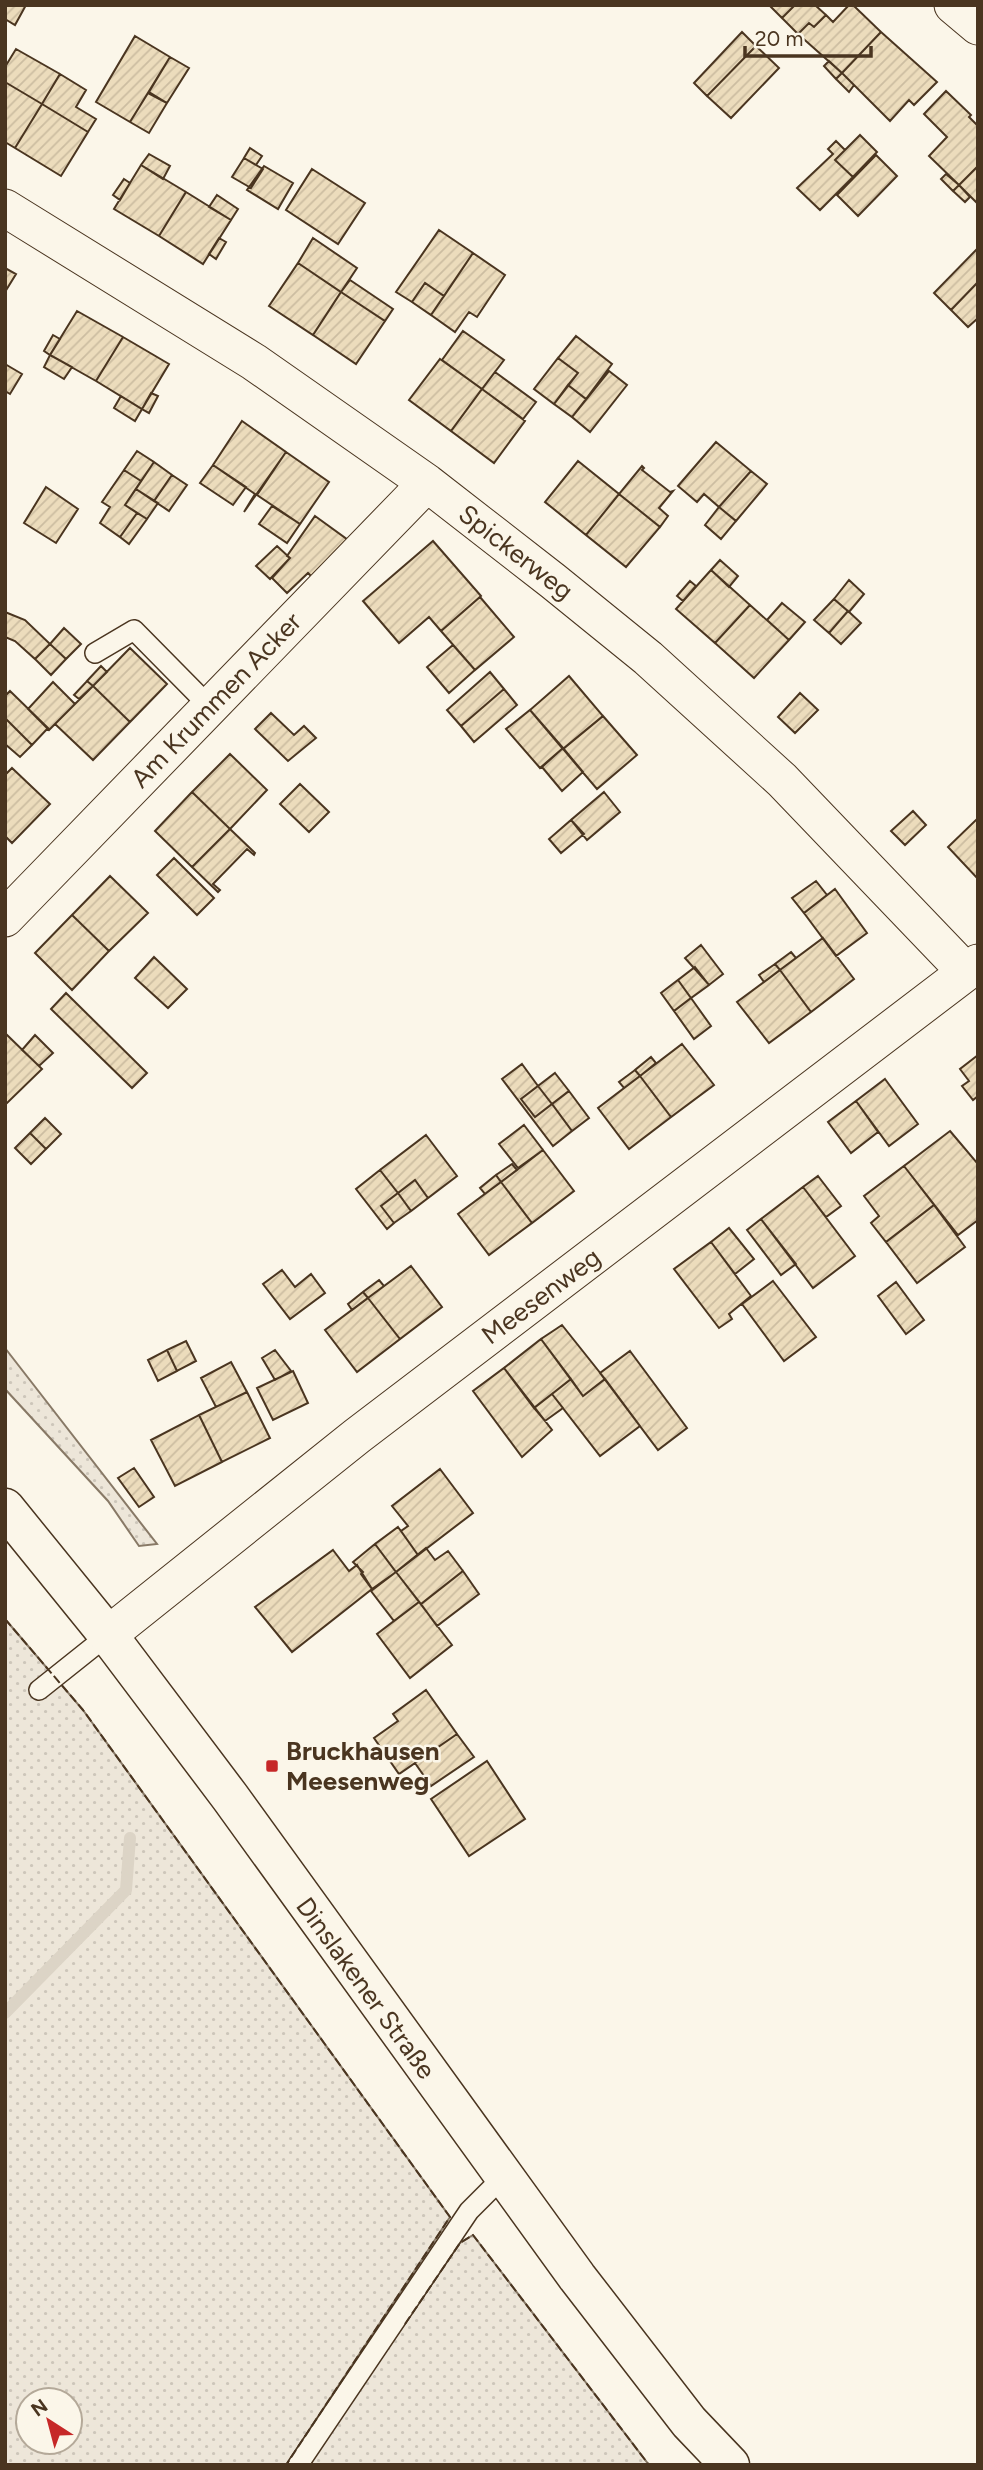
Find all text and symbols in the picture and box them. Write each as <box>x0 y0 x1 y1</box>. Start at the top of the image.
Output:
scale bar <box>745 14 871 58</box>
text: 20 m <box>755 26 803 51</box>
street label: Spickerweg <box>452 497 580 607</box>
street label: Am Krummen Acker <box>124 605 308 794</box>
street label: Meesenweg <box>475 1241 607 1351</box>
place label: Bruckhausen Meesenweg <box>286 1735 439 1797</box>
marker: Bruckhausen Meesenweg <box>264 1758 280 1774</box>
street label: Dinslakener Straße <box>289 1891 443 2085</box>
north arrow <box>14 2386 84 2456</box>
text: N <box>27 2394 52 2421</box>

